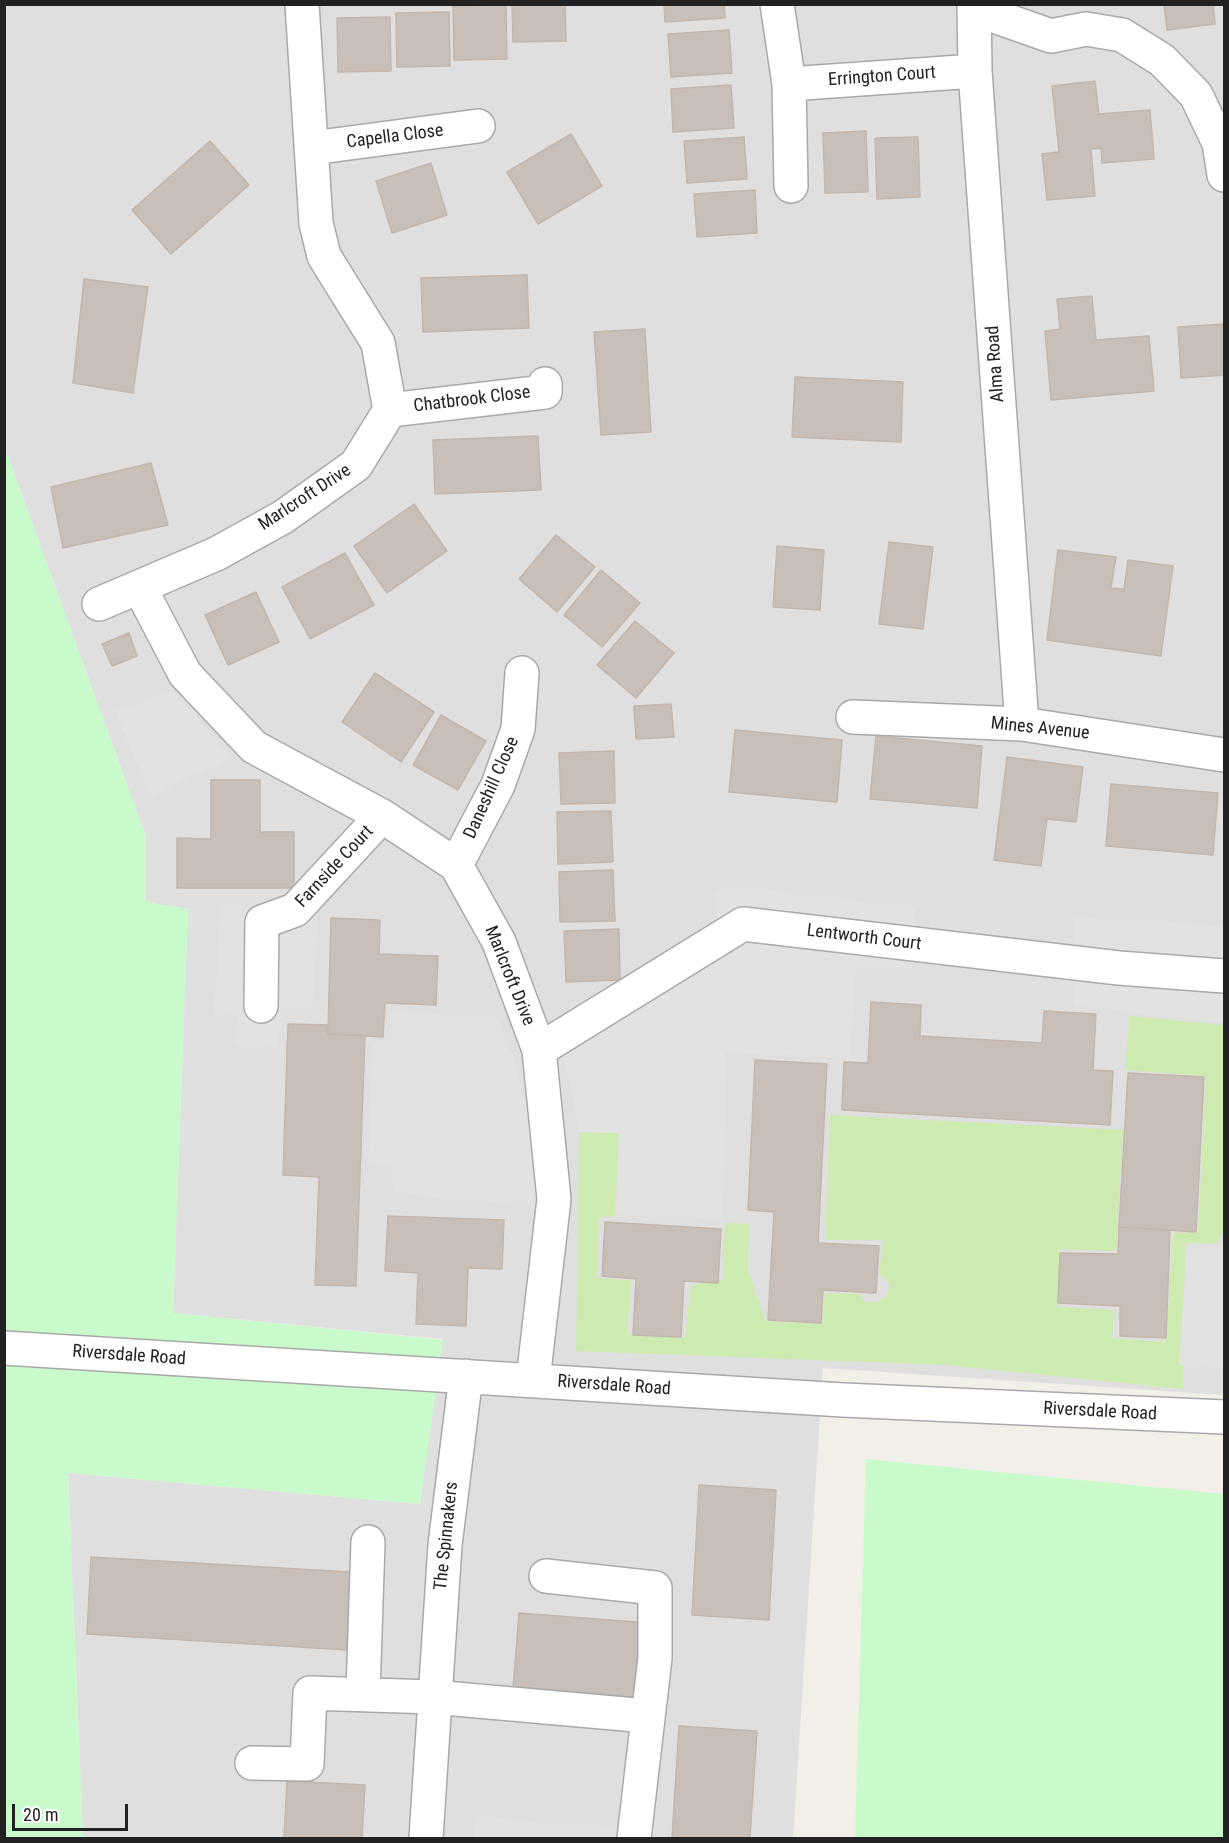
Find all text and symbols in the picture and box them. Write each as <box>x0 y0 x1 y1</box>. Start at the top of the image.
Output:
street label: Errington Court <box>827 62 937 92</box>
street label: Capella Close <box>345 120 445 154</box>
street label: Alma Road <box>983 325 1009 403</box>
street label: Chatbrook Close <box>412 382 532 418</box>
street label: Marlcroft Drive <box>255 460 355 536</box>
street label: Mines Avenue <box>990 713 1090 745</box>
street label: Daneshill Close <box>460 734 524 842</box>
street label: Farnside Court <box>292 822 378 912</box>
street label: Lentworth Court <box>806 920 922 956</box>
street label: Marlcroft Drive <box>479 923 539 1029</box>
street label: Riversdale Road <box>71 1341 187 1371</box>
street label: Riversdale Road <box>556 1371 672 1401</box>
street label: Riversdale Road <box>1043 1398 1157 1426</box>
street label: The Spinnakers <box>431 1481 463 1591</box>
scale bar <box>15 1792 130 1830</box>
text: 20 m <box>23 1804 58 1825</box>

